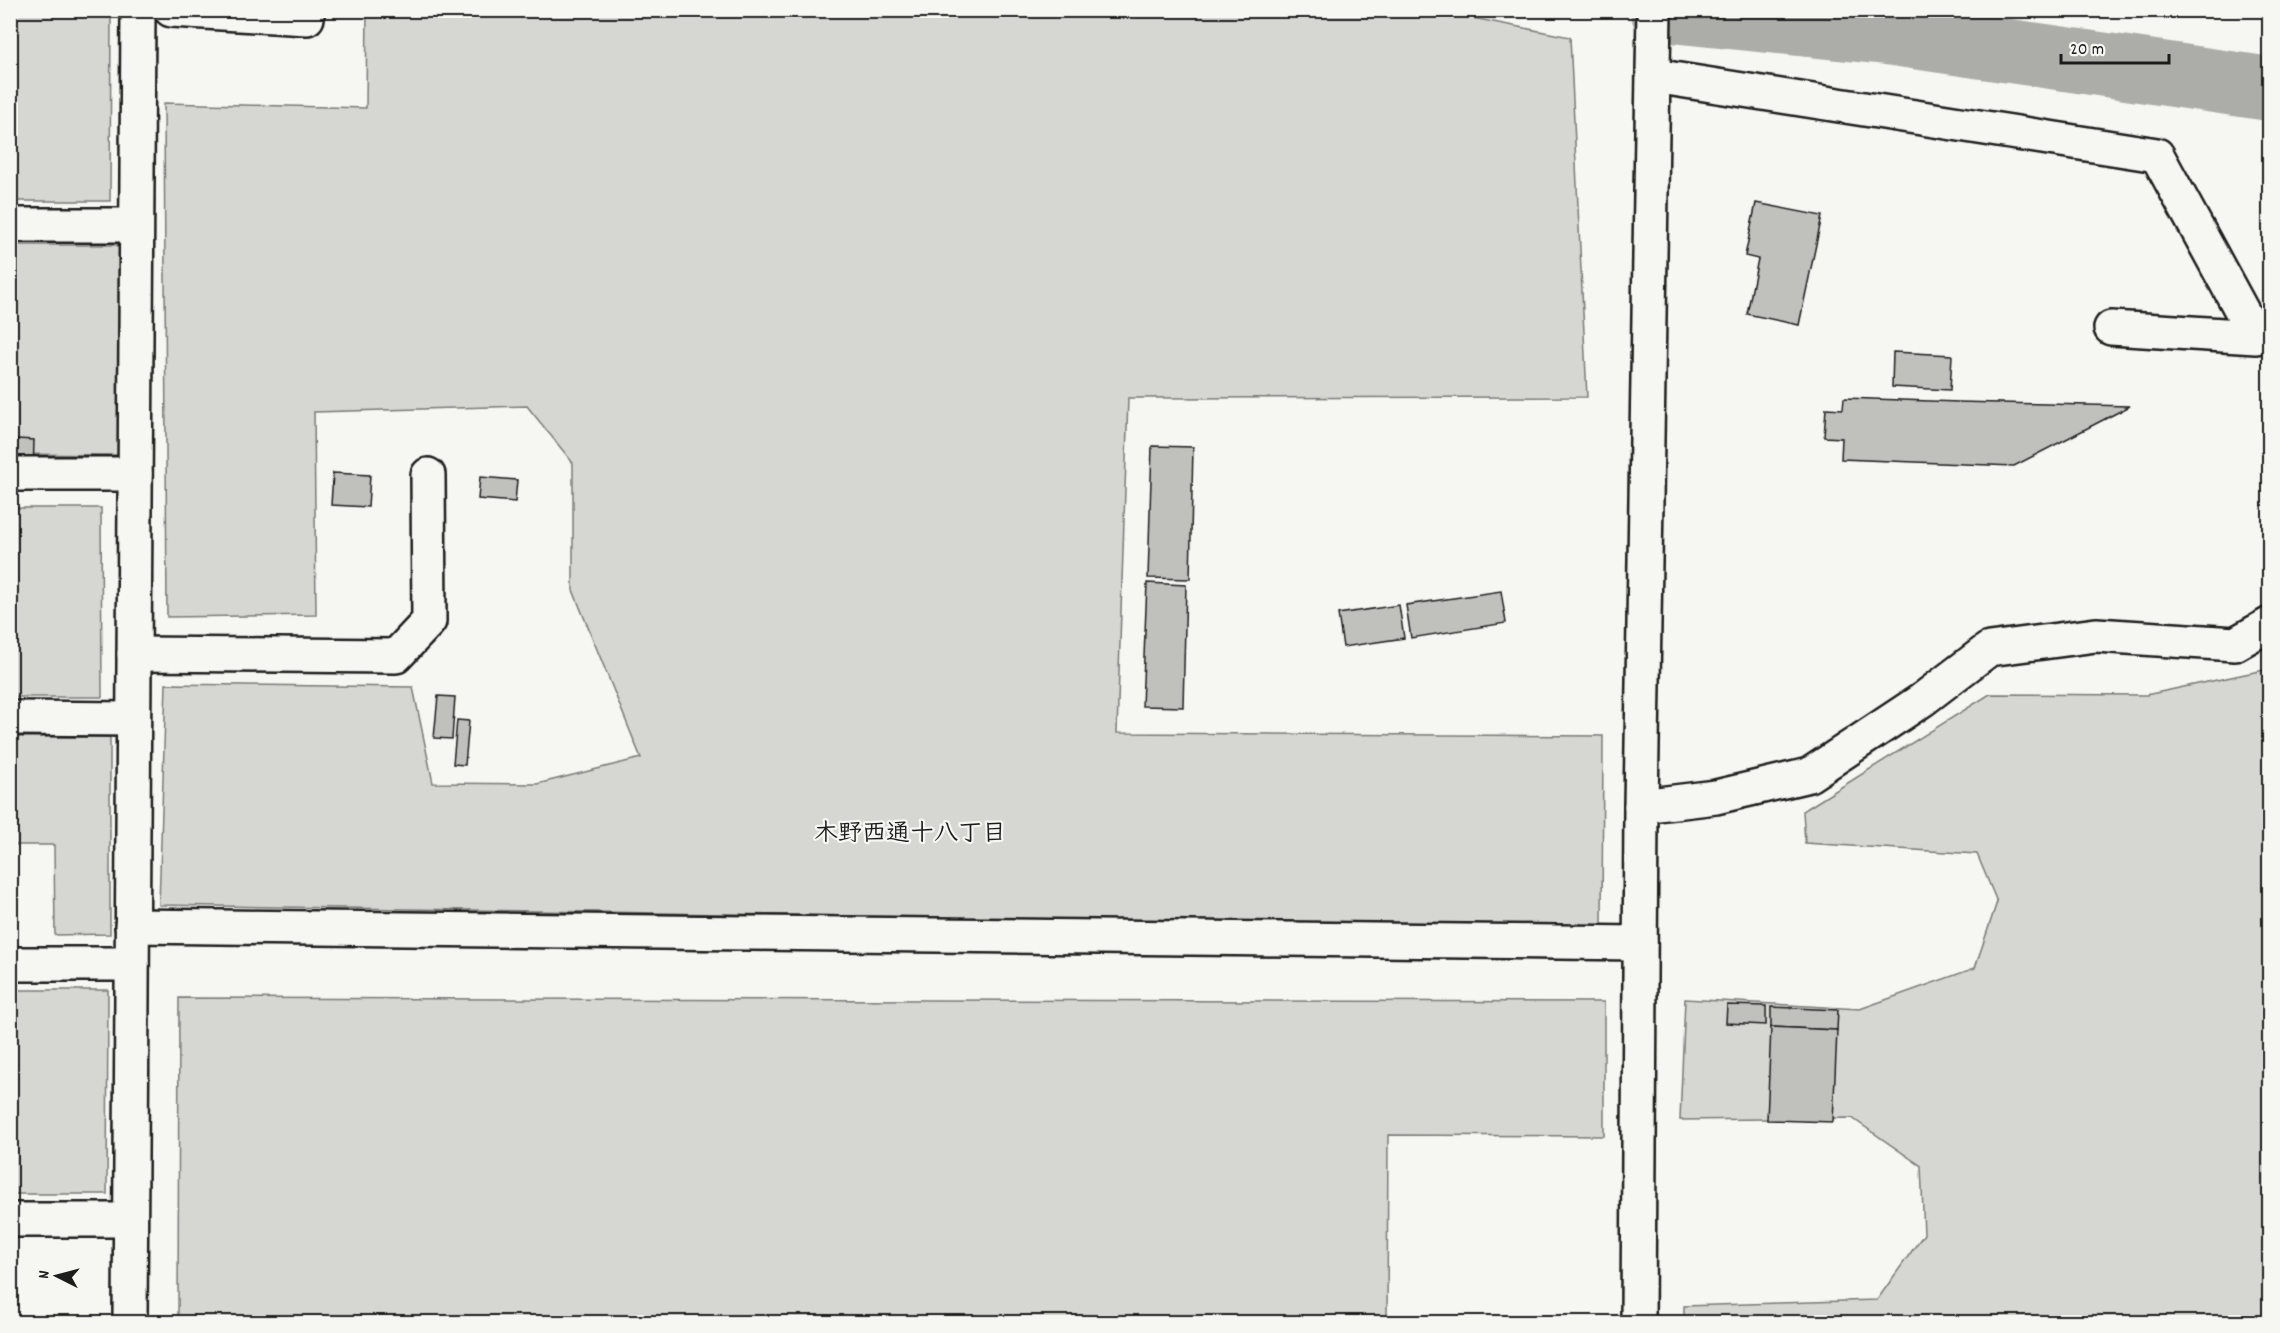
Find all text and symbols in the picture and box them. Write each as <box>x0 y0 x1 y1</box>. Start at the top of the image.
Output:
scale bar <box>2061 27 2169 65</box>
text: 20 m <box>2070 38 2104 63</box>
district label: 木野西通十八丁目 <box>814 818 1006 852</box>
north arrow <box>27 1246 87 1306</box>
text: N <box>33 1269 56 1280</box>

